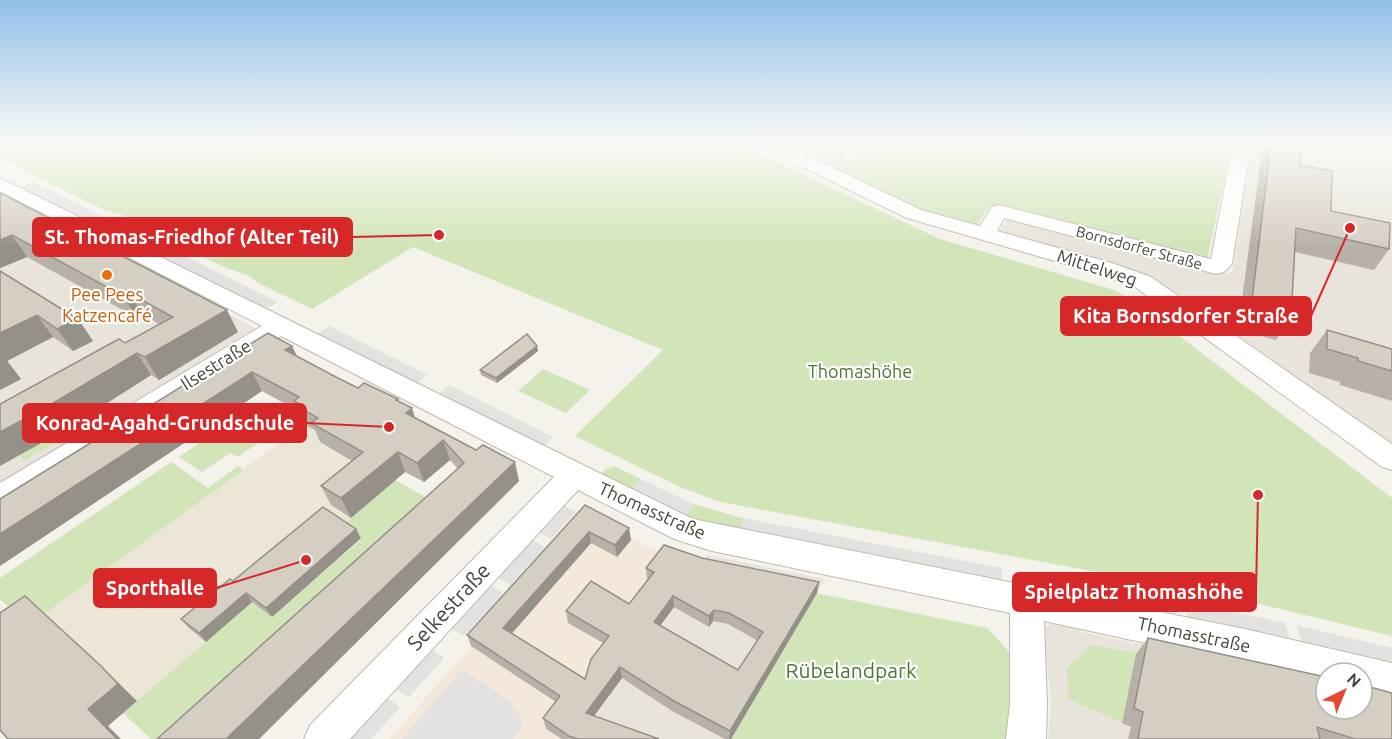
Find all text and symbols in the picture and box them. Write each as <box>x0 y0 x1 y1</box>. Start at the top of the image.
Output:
callout: St. Thomas-Friedhof (Alter Teil) <box>33 218 352 256</box>
street label: Bornsdorfer Straße <box>1074 223 1204 273</box>
text: St. Thomas-Friedhof (Alter Teil) <box>45 225 339 248</box>
street label: Mittelweg <box>1055 245 1140 289</box>
marker: Pee Pees Katzencafé <box>100 268 114 282</box>
place label: Pee Pees Katzencafé <box>62 284 152 325</box>
callout: Kita Bornsdorfer Straße <box>1061 297 1311 335</box>
text: Kita Bornsdorfer Straße <box>1073 304 1299 327</box>
street label: Ilsestraße <box>177 335 254 394</box>
park label: Thomashöhe <box>808 361 912 381</box>
callout: Konrad-Agahd-Grundschule <box>23 404 306 442</box>
text: Konrad-Agahd-Grundschule <box>36 411 294 434</box>
street label: Thomasstraße <box>596 478 709 543</box>
street label: Selkestraße <box>402 558 495 655</box>
callout: Sporthalle <box>94 569 216 607</box>
callout: Spielplatz Thomashöhe <box>1013 573 1256 611</box>
text: Sporthalle <box>106 576 204 599</box>
text: Spielplatz Thomashöhe <box>1024 580 1244 603</box>
street label: Thomasstraße <box>1136 612 1253 656</box>
park label: Rübelandpark <box>785 658 917 682</box>
north arrow <box>1314 661 1374 721</box>
text: N <box>1344 669 1365 691</box>

